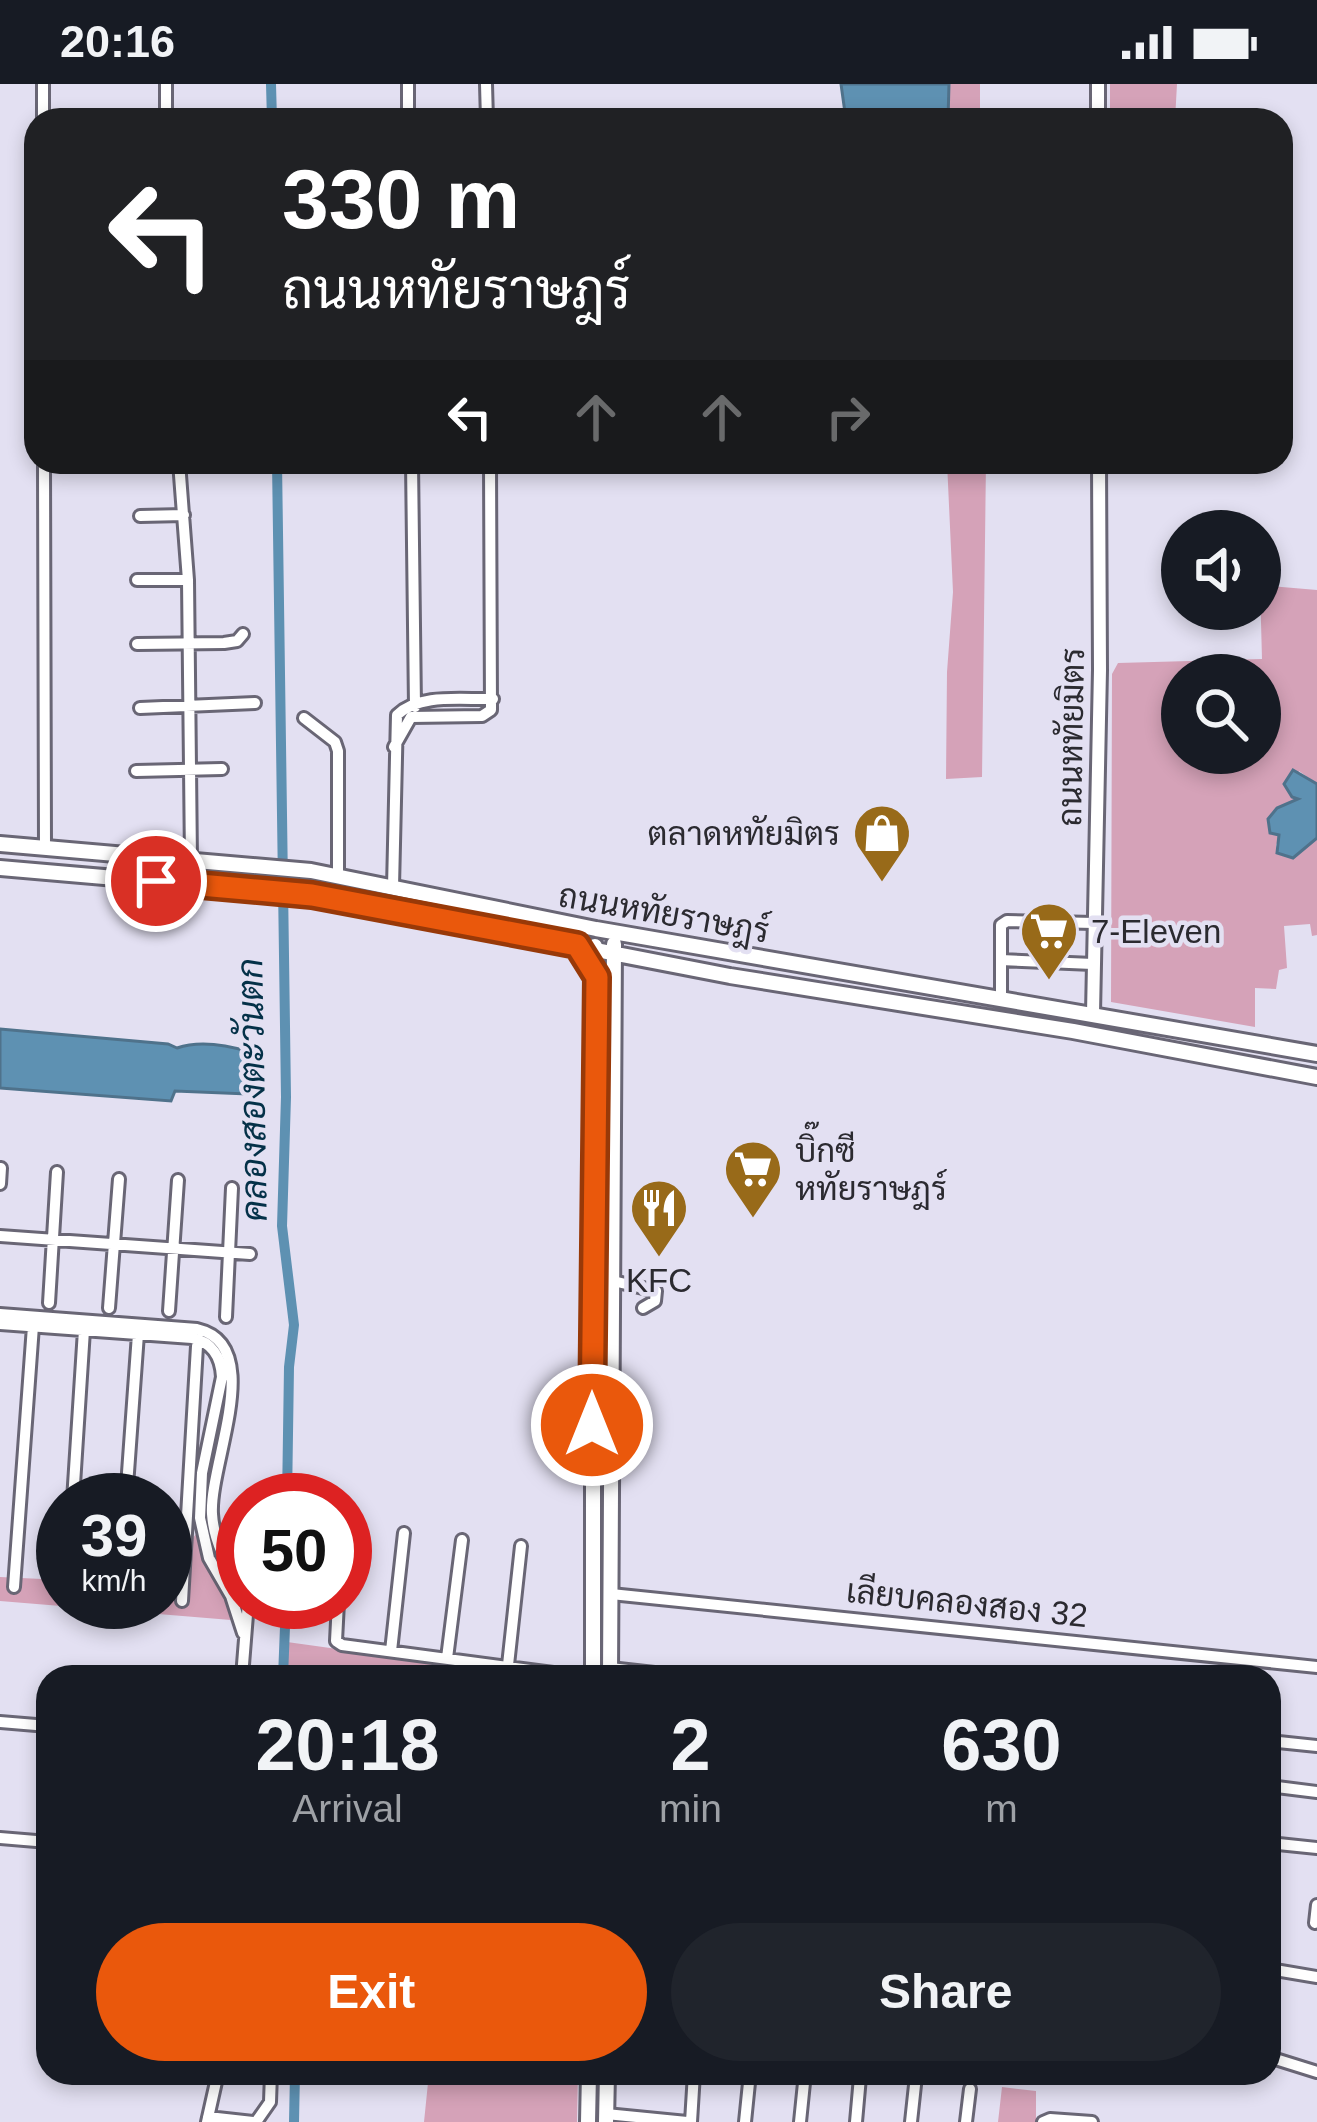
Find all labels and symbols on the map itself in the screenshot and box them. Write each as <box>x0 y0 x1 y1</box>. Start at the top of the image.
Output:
street label: ถนนหทัยมิตร <box>1051 647 1091 827</box>
shop icon: ตลาดหทัยมิตร <box>851 802 913 884</box>
place label: ตลาดหทัยมิตร <box>647 815 840 852</box>
pin <box>105 830 207 932</box>
street label: ถนนหทัยราษฎร์ <box>555 875 772 953</box>
supermarket icon: 7-Eleven <box>1018 900 1080 982</box>
place label: 7-Eleven <box>1091 913 1221 950</box>
water label: คลองสองตะวันตก <box>229 958 275 1222</box>
place label: บิ๊กซี หทัยราษฎร์ <box>795 1121 947 1210</box>
supermarket icon: บิ๊กซี หทัยราษฎร์ <box>722 1138 784 1220</box>
restaurant icon: KFC <box>628 1177 690 1259</box>
place label: KFC <box>626 1262 692 1299</box>
position arrow <box>529 1362 655 1488</box>
speed limit sign: 50 <box>216 1473 372 1629</box>
street label: เลียบคลองสอง 32 <box>845 1571 1090 1634</box>

